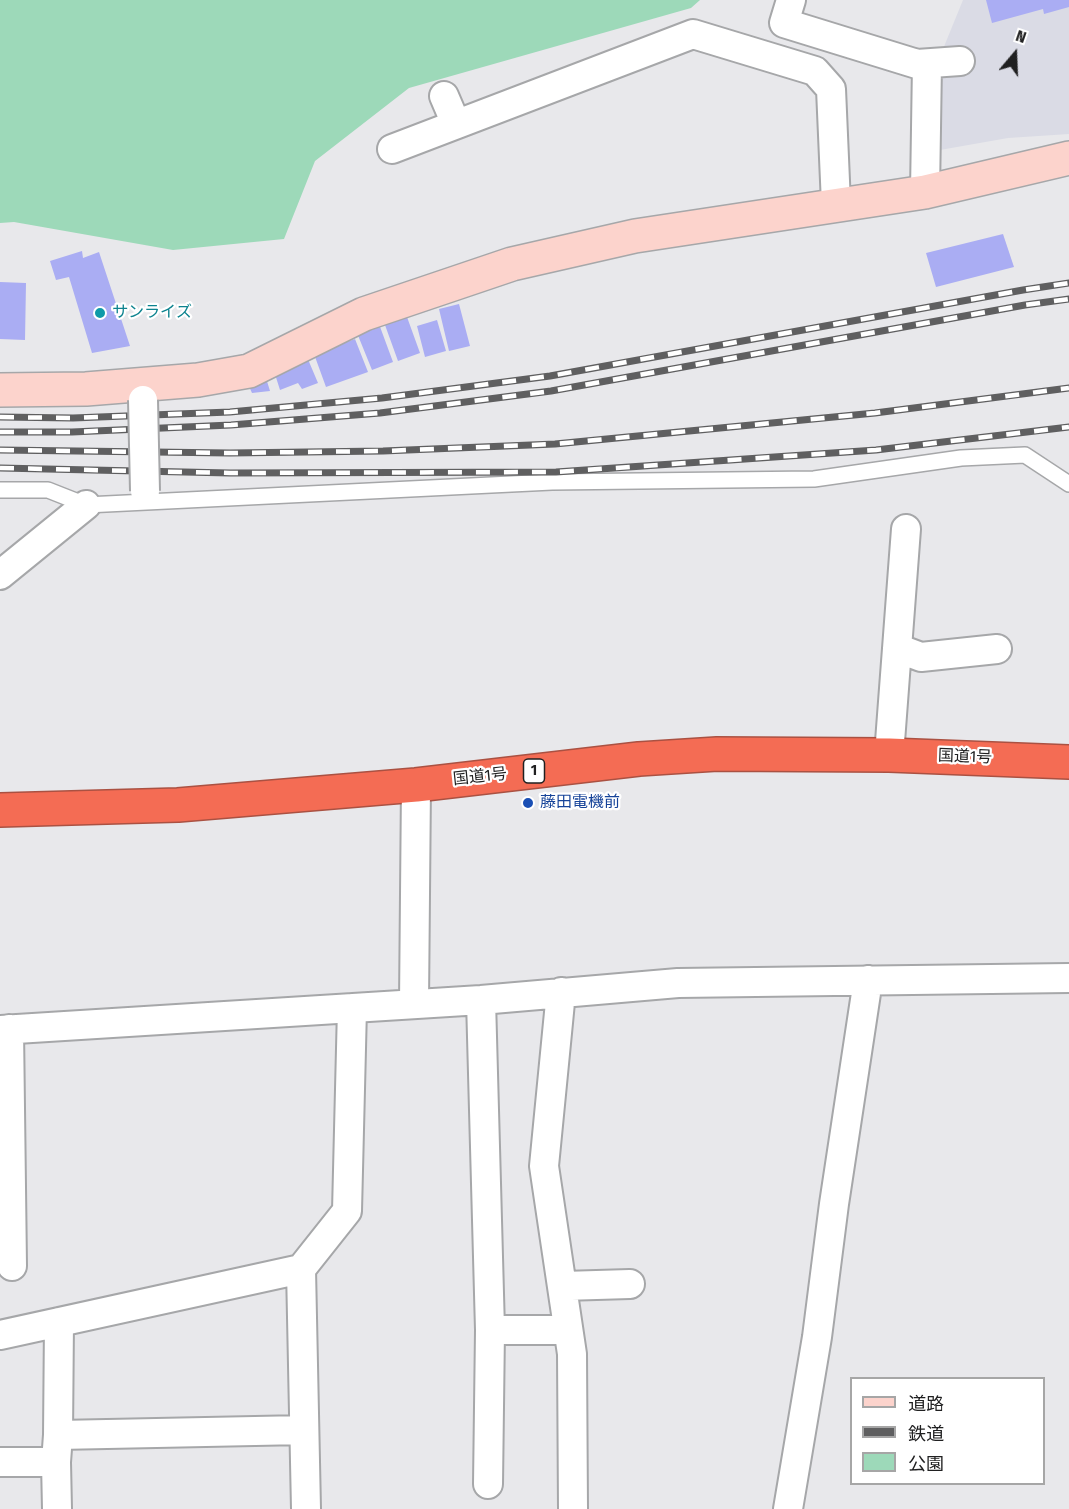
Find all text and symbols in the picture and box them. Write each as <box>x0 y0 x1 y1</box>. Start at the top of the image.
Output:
north arrow <box>985 24 1045 84</box>
text: N <box>1013 26 1029 47</box>
place label: サンライズ <box>112 303 192 323</box>
marker: サンライズ <box>93 306 107 320</box>
street label: 国道1号 <box>938 746 992 768</box>
road number: 1 <box>524 759 544 783</box>
street label: 国道1号 <box>452 765 508 789</box>
place label: 藤田電機前 <box>540 793 620 813</box>
marker: 藤田電機前 <box>521 796 535 810</box>
legend <box>850 1377 1045 1485</box>
text: 道路 <box>908 1393 944 1415</box>
text: 鉄道 <box>908 1423 944 1445</box>
text: 公園 <box>908 1453 944 1475</box>

